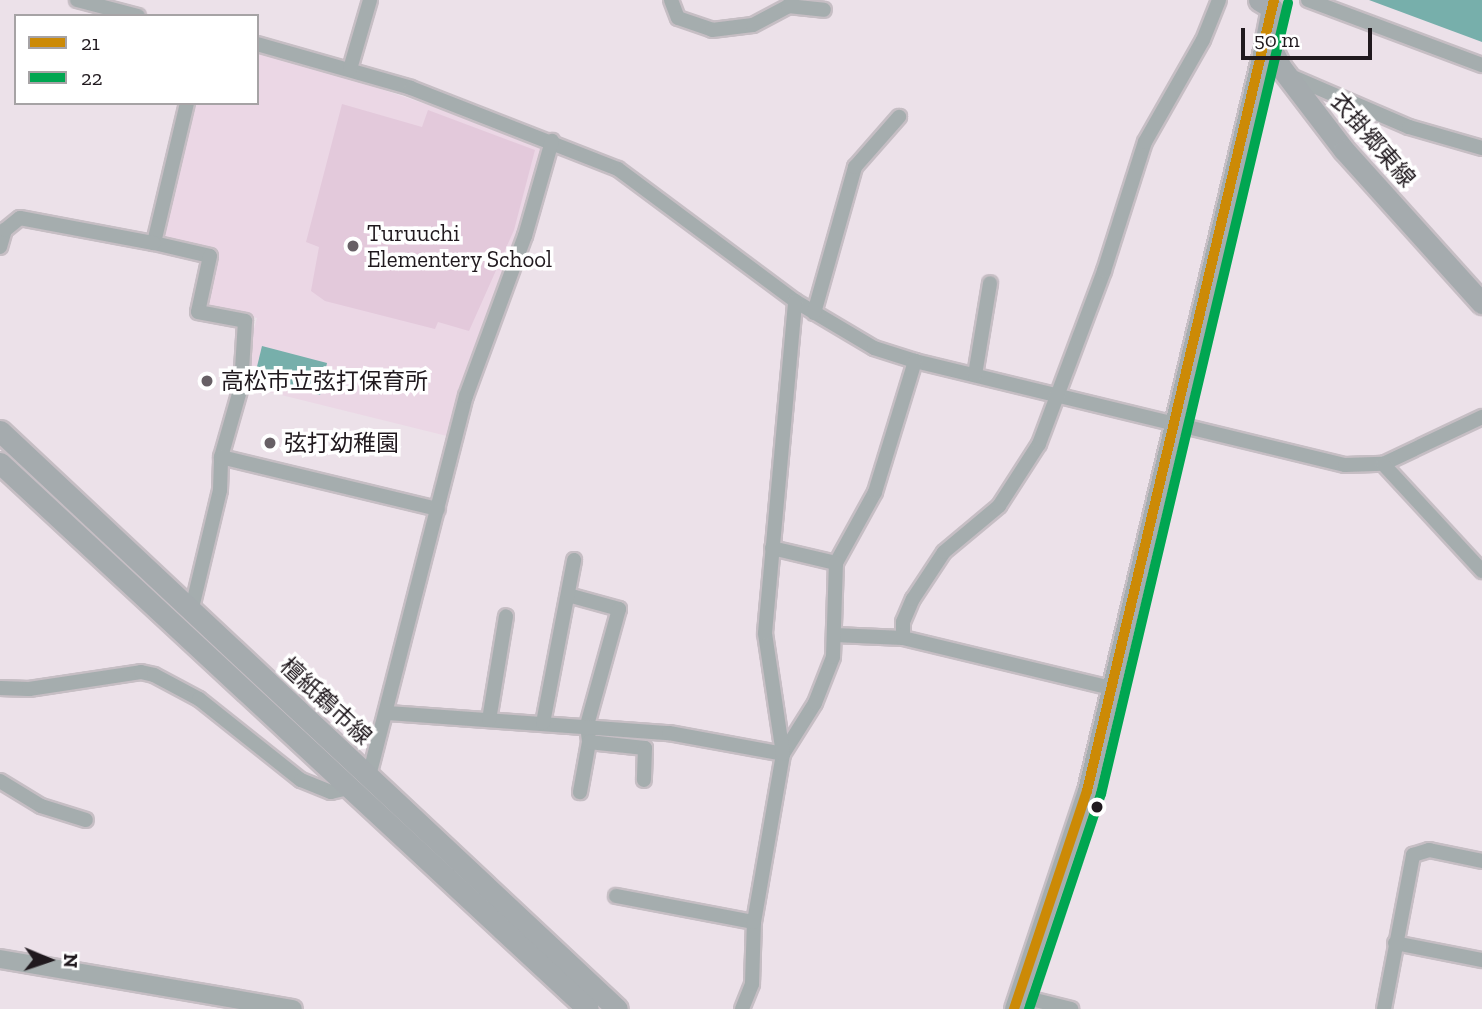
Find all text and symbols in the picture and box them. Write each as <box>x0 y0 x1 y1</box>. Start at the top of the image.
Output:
legend <box>14 14 259 105</box>
scale bar <box>1244 14 1375 58</box>
text: 50 m <box>1254 27 1300 52</box>
text: 21 <box>81 30 100 55</box>
text: 22 <box>81 65 103 90</box>
street label: 衣掛郷東線 <box>1325 88 1421 192</box>
place label: Turuuchi Elementery School <box>367 219 553 273</box>
marker: Turuuchi Elementery School <box>345 238 361 254</box>
place label: 高松市立弦打保育所 <box>221 367 428 395</box>
marker: 高松市立弦打保育所 <box>199 373 215 389</box>
place label: 弦打幼稚園 <box>284 429 399 457</box>
marker: 弦打幼稚園 <box>262 435 278 451</box>
street label: 檀紙鶴市線 <box>275 652 377 750</box>
unlabelled marker <box>1090 800 1104 814</box>
north arrow <box>14 925 84 995</box>
text: N <box>59 953 82 968</box>

